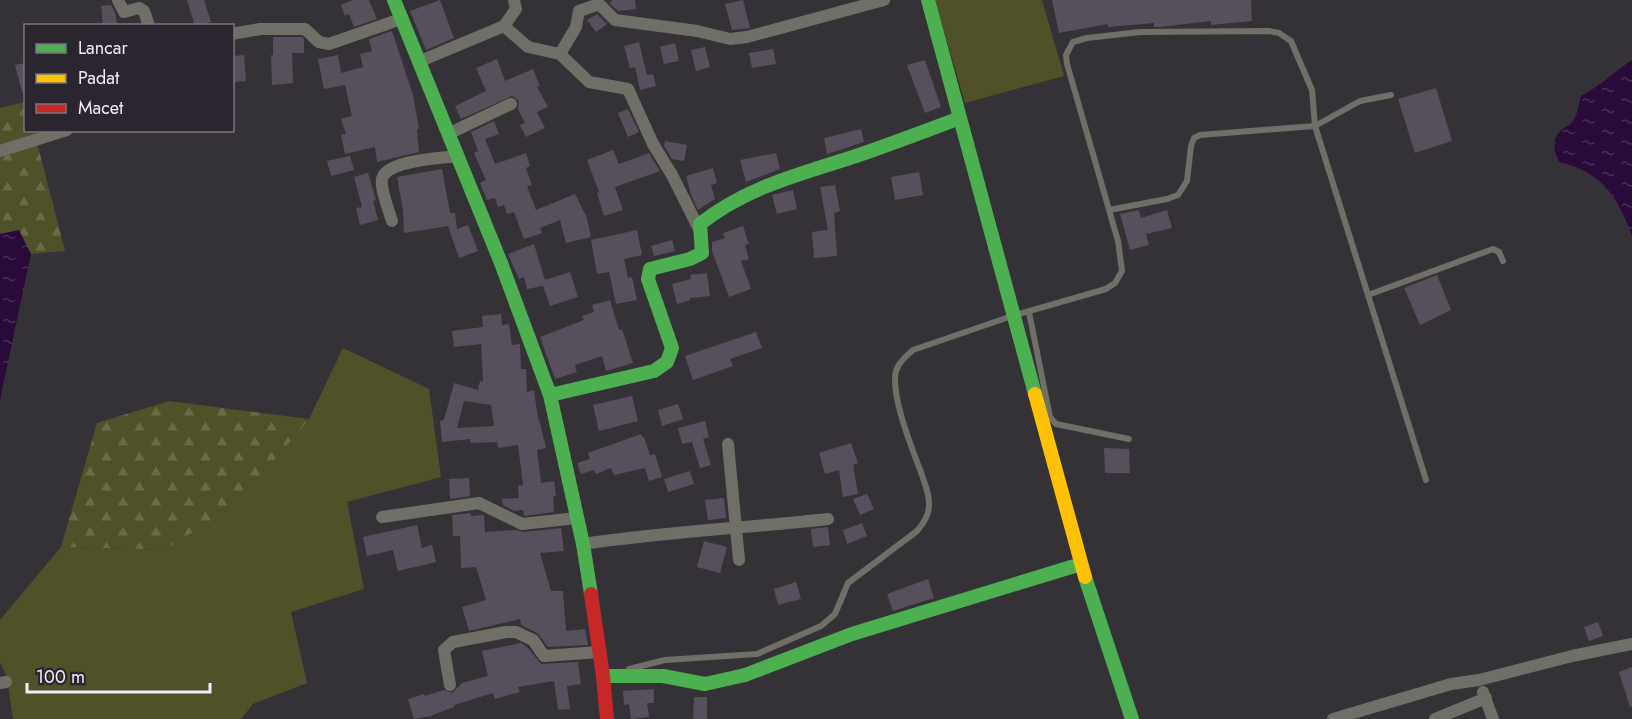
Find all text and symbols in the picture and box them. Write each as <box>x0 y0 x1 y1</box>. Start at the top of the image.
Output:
legend <box>24 24 234 132</box>
text: Lancar <box>78 35 128 61</box>
text: Padat <box>78 65 120 91</box>
text: Macet <box>78 95 124 121</box>
scale bar <box>27 656 210 694</box>
text: 100 m <box>36 664 85 690</box>

